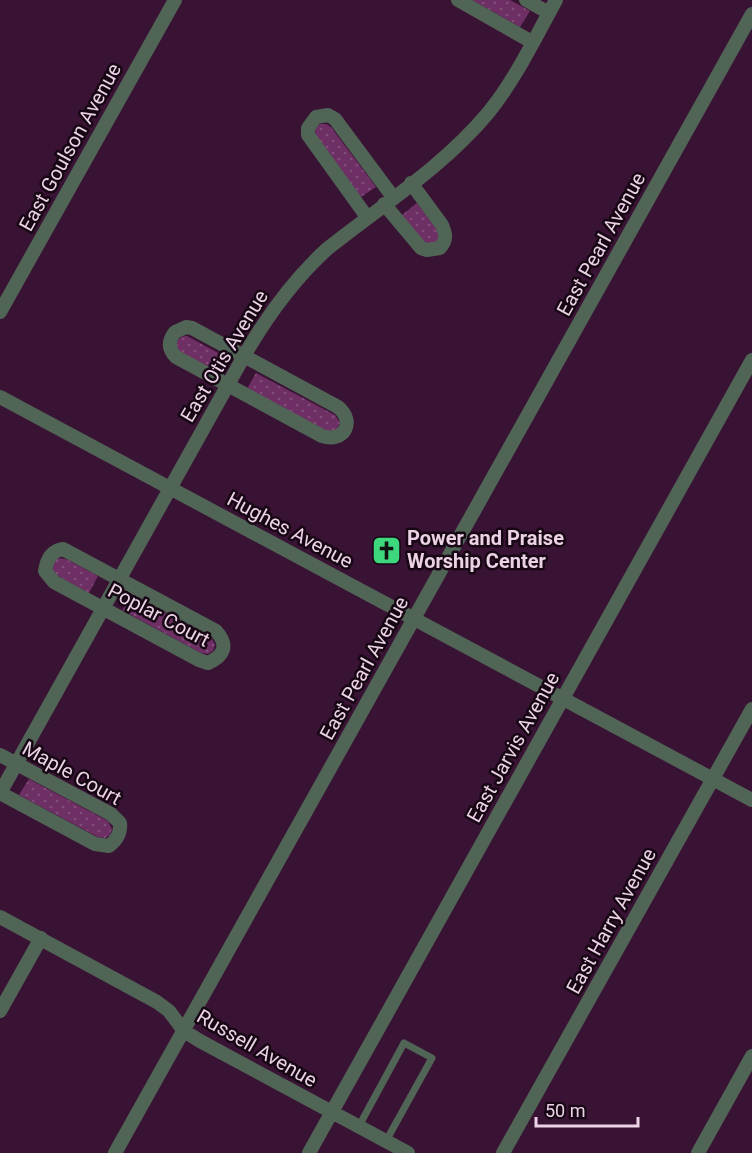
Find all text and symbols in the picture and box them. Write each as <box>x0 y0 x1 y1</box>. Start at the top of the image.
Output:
street label: East Goulson Avenue <box>14 59 126 235</box>
street label: East Pearl Avenue <box>552 168 650 320</box>
street label: East Otis Avenue <box>175 286 273 426</box>
street label: Hughes Avenue <box>223 487 357 573</box>
place label: Power and Praise Worship Center <box>407 526 564 573</box>
church icon: Power and Praise Worship Center <box>370 534 402 566</box>
street label: Poplar Court <box>104 578 214 652</box>
street label: East Pearl Avenue <box>315 592 413 744</box>
street label: East Jarvis Avenue <box>462 668 564 826</box>
street label: Maple Court <box>18 736 126 810</box>
street label: East Harry Avenue <box>561 844 661 998</box>
street label: Russell Avenue <box>193 1004 321 1092</box>
scale bar <box>536 1090 638 1128</box>
text: 50 m <box>545 1100 585 1121</box>

